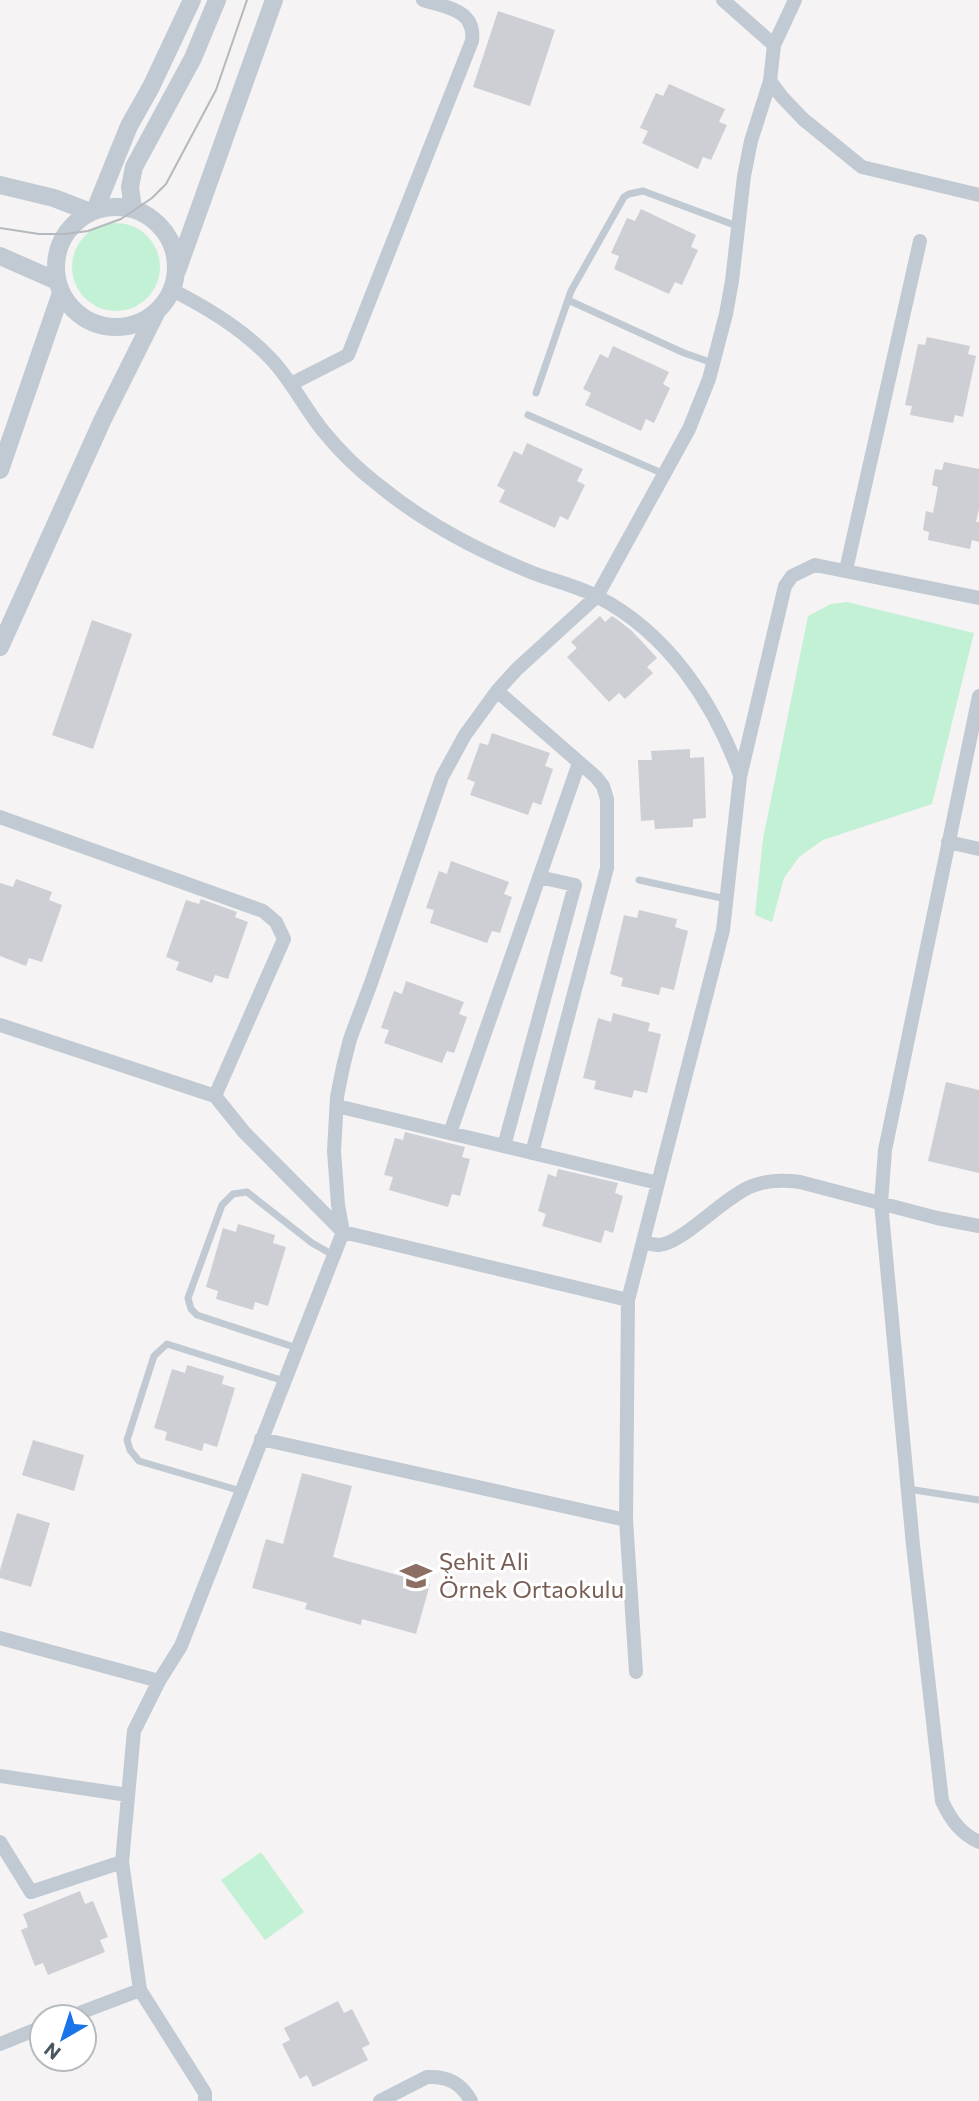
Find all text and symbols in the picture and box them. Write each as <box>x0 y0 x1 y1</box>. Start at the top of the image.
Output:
place label: Şehit Ali Örnek Ortaokulu <box>439 1546 624 1603</box>
school or university icon: Şehit Ali Örnek Ortaokulu <box>399 1559 433 1593</box>
north arrow <box>28 2003 98 2073</box>
text: N <box>39 2038 65 2065</box>

